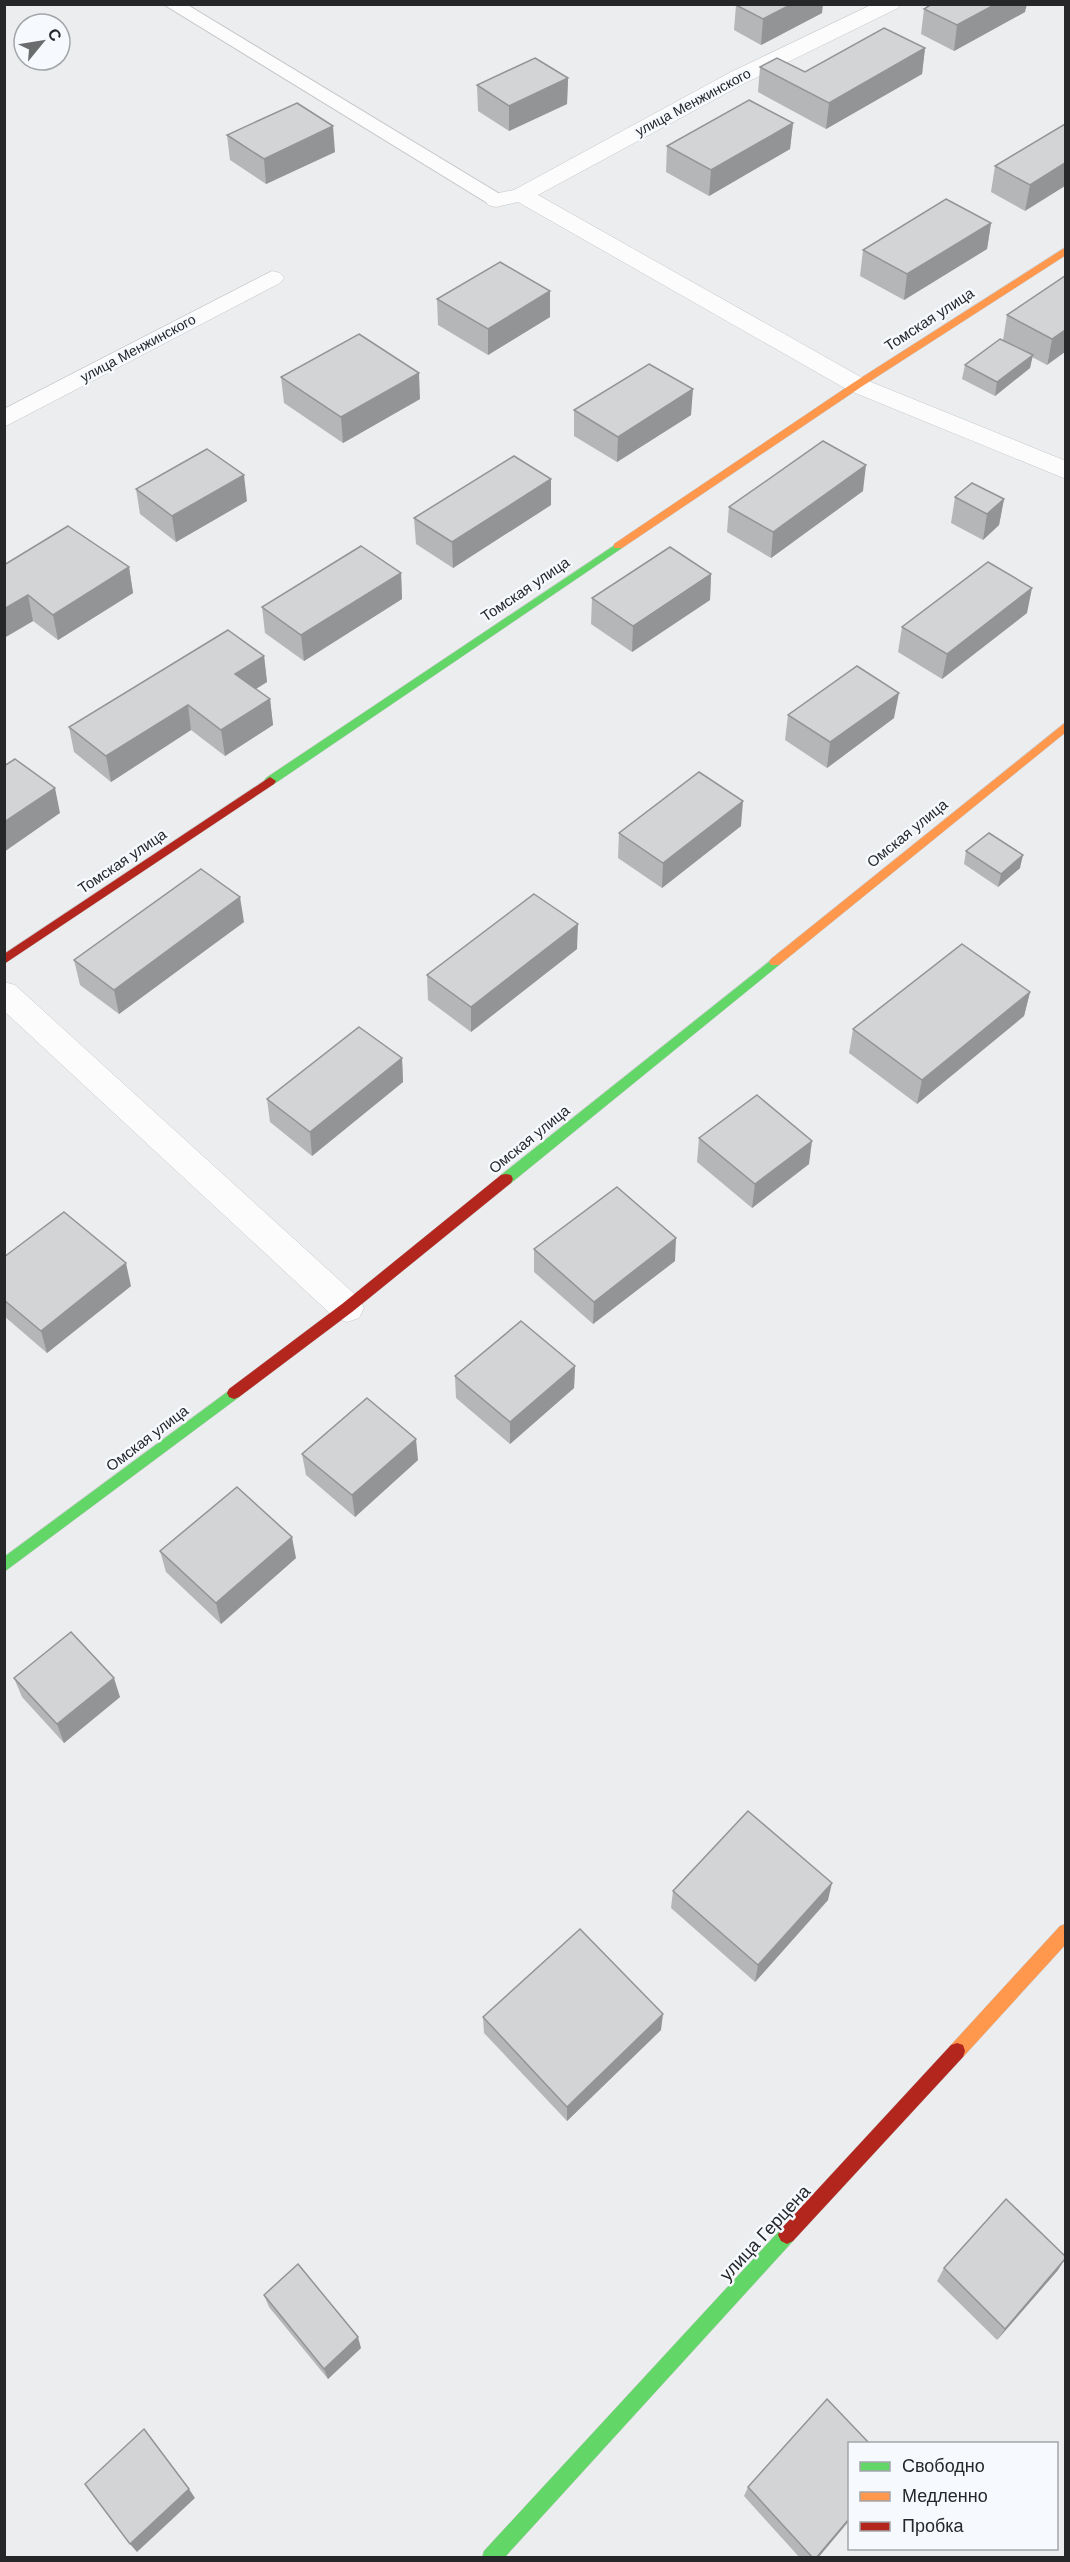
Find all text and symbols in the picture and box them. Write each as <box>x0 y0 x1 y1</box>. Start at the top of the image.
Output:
north arrow <box>12 12 72 72</box>
text: С <box>44 25 65 44</box>
street label: улица Менжинского <box>633 65 754 139</box>
street label: Томская улица <box>881 283 977 354</box>
street label: улица Менжинского <box>78 311 199 385</box>
street label: Томская улица <box>478 553 573 625</box>
street label: Омская улица <box>863 795 951 871</box>
street label: Томская улица <box>75 825 170 897</box>
street label: Омская улица <box>485 1101 573 1177</box>
street label: Омская улица <box>103 1401 192 1474</box>
street label: улица Герцена <box>716 2180 815 2285</box>
legend <box>848 2442 1058 2550</box>
text: Свободно <box>902 2456 985 2476</box>
text: Медленно <box>902 2486 988 2506</box>
text: Пробка <box>902 2516 965 2536</box>

